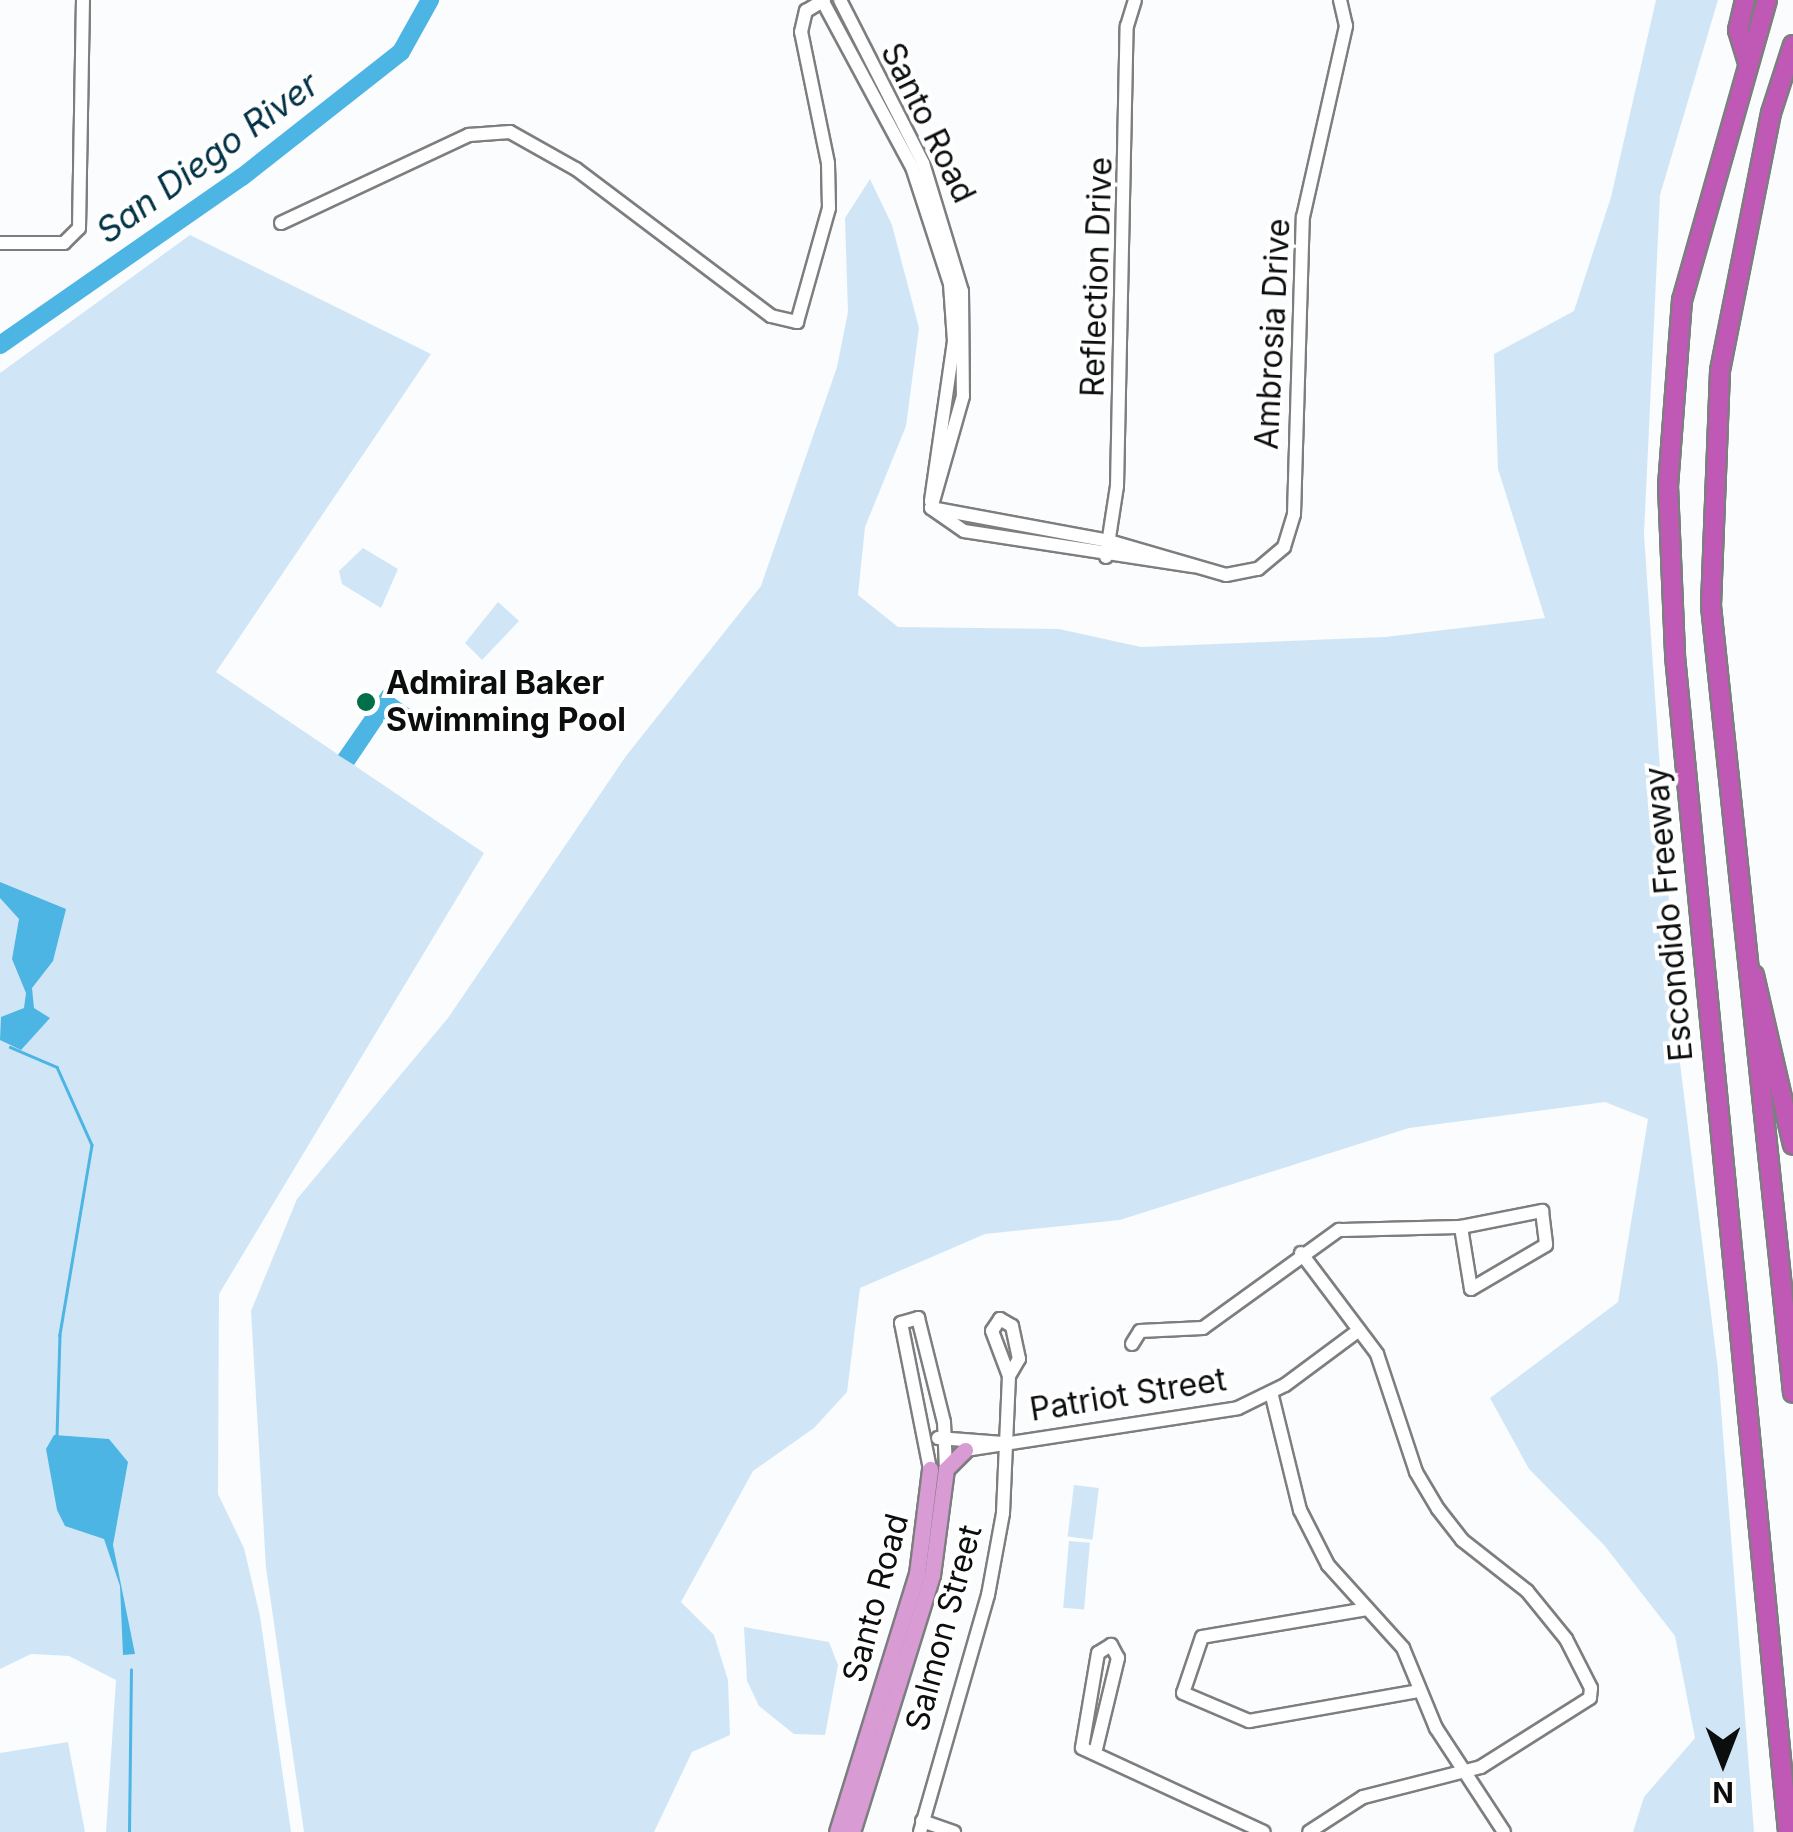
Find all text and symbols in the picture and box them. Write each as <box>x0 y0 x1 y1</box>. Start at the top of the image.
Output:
street label: Santo Road <box>873 37 983 209</box>
water label: San Diego River <box>88 62 326 252</box>
street label: Reflection Drive <box>1074 156 1120 398</box>
street label: Ambrosia Drive <box>1248 217 1298 451</box>
place label: Admiral Baker Swimming Pool <box>386 665 626 740</box>
marker: Admiral Baker Swimming Pool <box>355 691 377 713</box>
street label: Escondido Freeway <box>1637 765 1701 1063</box>
street label: Patriot Street <box>1027 1361 1229 1429</box>
street label: Santo Road <box>835 1510 917 1686</box>
street label: Salmon Street <box>898 1521 990 1735</box>
north arrow <box>1673 1712 1773 1812</box>
text: N <box>1712 1775 1734 1809</box>

